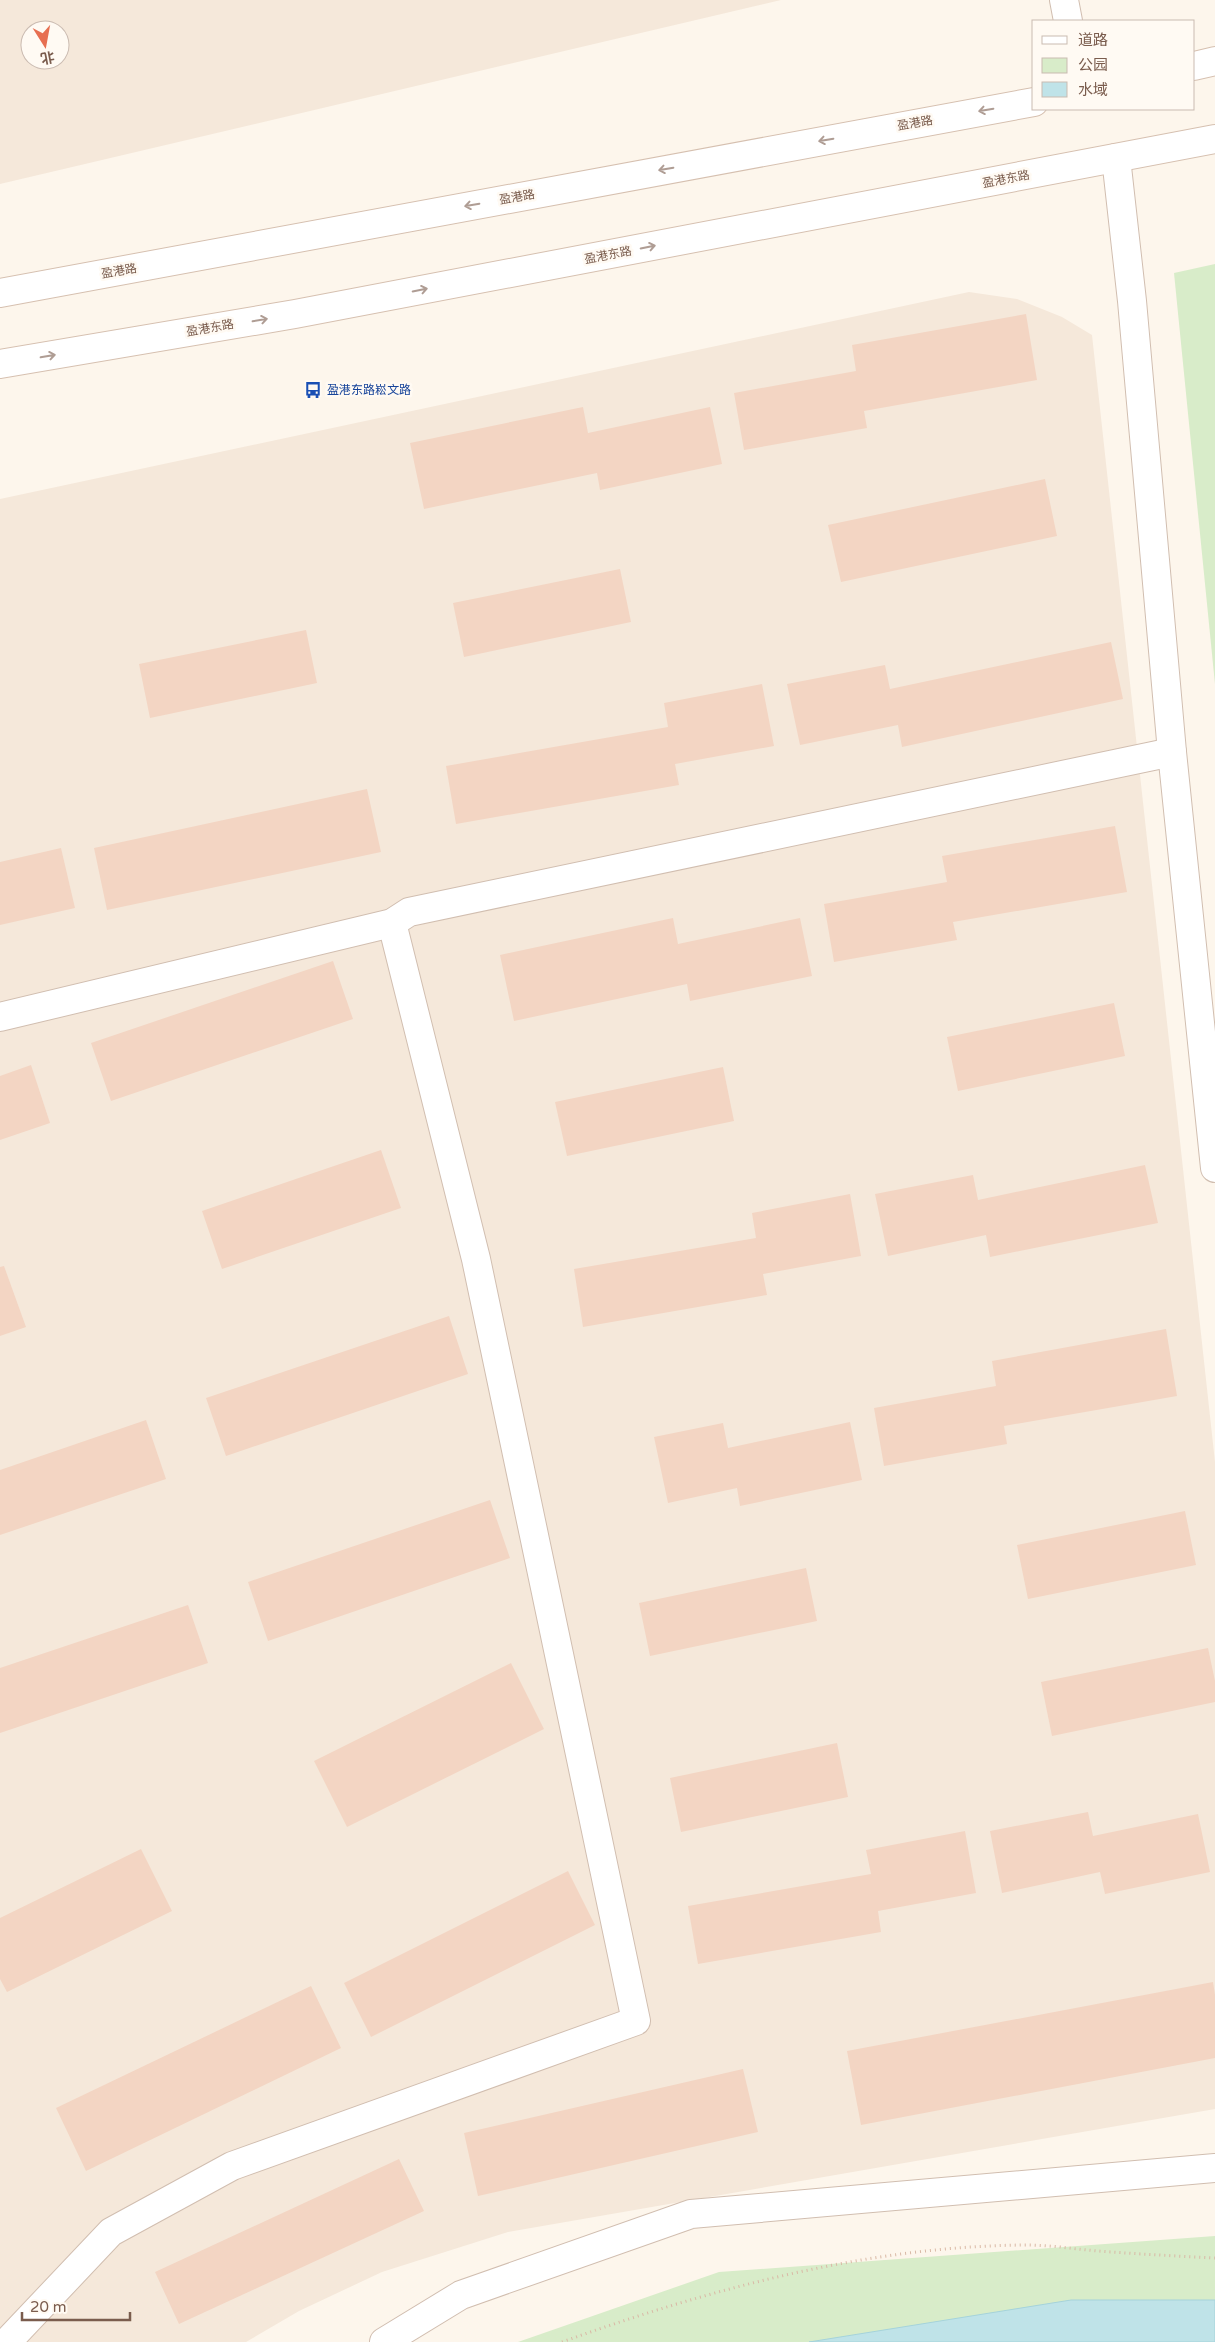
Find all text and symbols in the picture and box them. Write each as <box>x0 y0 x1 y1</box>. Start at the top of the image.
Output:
north arrow <box>20 20 70 70</box>
legend <box>1032 20 1195 110</box>
text: 道路 <box>1078 31 1108 49</box>
text: 北 <box>39 48 56 67</box>
text: 公园 <box>1078 56 1108 74</box>
text: 水域 <box>1078 81 1108 99</box>
one-way arrow <box>978 106 994 116</box>
street label: 盈港路 <box>896 113 934 133</box>
one-way arrow <box>818 136 834 145</box>
one-way arrow <box>659 165 675 175</box>
street label: 盈港东路 <box>981 168 1031 190</box>
street label: 盈港路 <box>498 187 536 207</box>
one-way arrow <box>464 201 480 211</box>
one-way arrow <box>640 242 656 251</box>
street label: 盈港东路 <box>583 244 633 266</box>
street label: 盈港路 <box>100 261 138 281</box>
one-way arrow <box>411 285 427 295</box>
one-way arrow <box>252 314 268 324</box>
street label: 盈港东路 <box>185 317 235 339</box>
one-way arrow <box>40 350 56 360</box>
bus stop icon: 盈港东路崧文路 <box>303 380 323 400</box>
place label: 盈港东路崧文路 <box>327 383 411 397</box>
scale bar <box>22 2290 130 2322</box>
text: 20 m <box>30 2298 67 2316</box>

